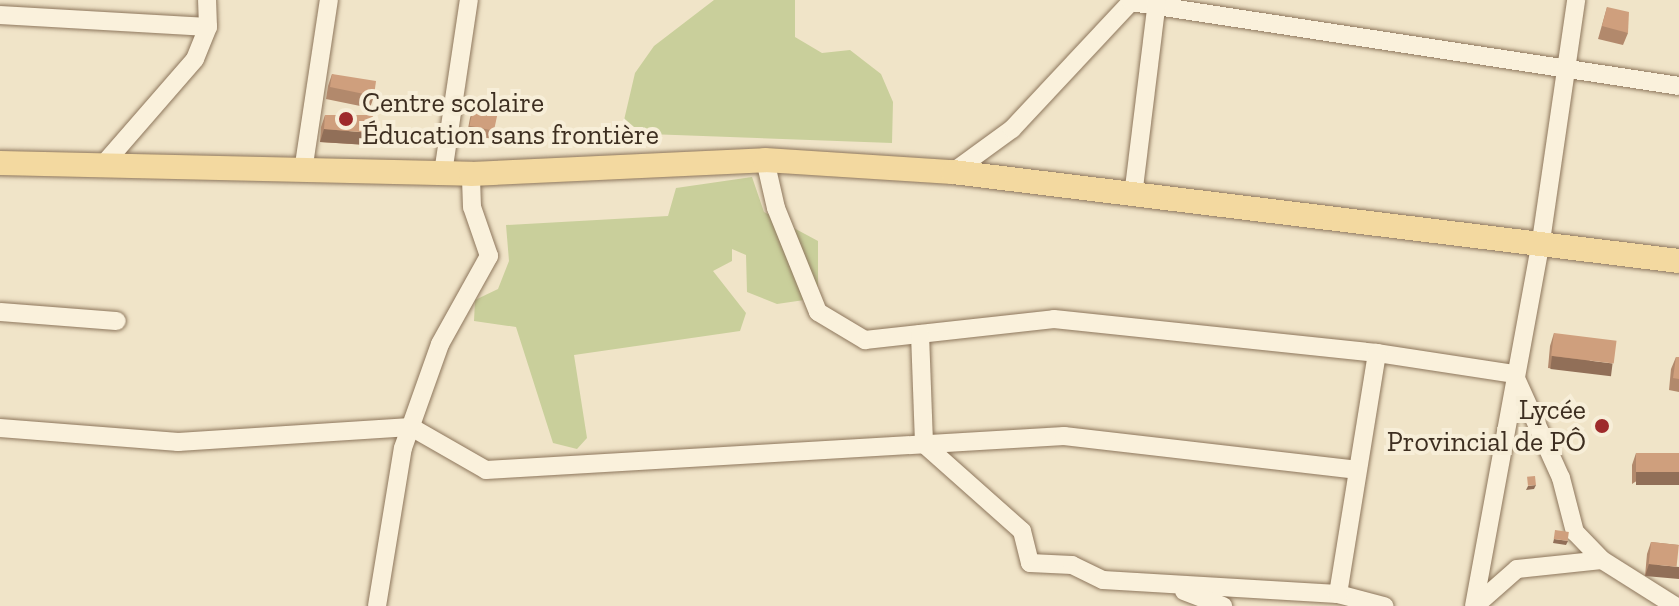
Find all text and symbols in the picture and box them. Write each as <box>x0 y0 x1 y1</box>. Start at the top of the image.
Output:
place label: Centre scolaire Éducation sans frontière <box>362 86 659 152</box>
marker: Centre scolaire Éducation sans frontière <box>337 110 355 128</box>
place label: Lycée Provincial de PÔ <box>1387 393 1586 459</box>
marker: Lycée Provincial de PÔ <box>1593 417 1611 435</box>

